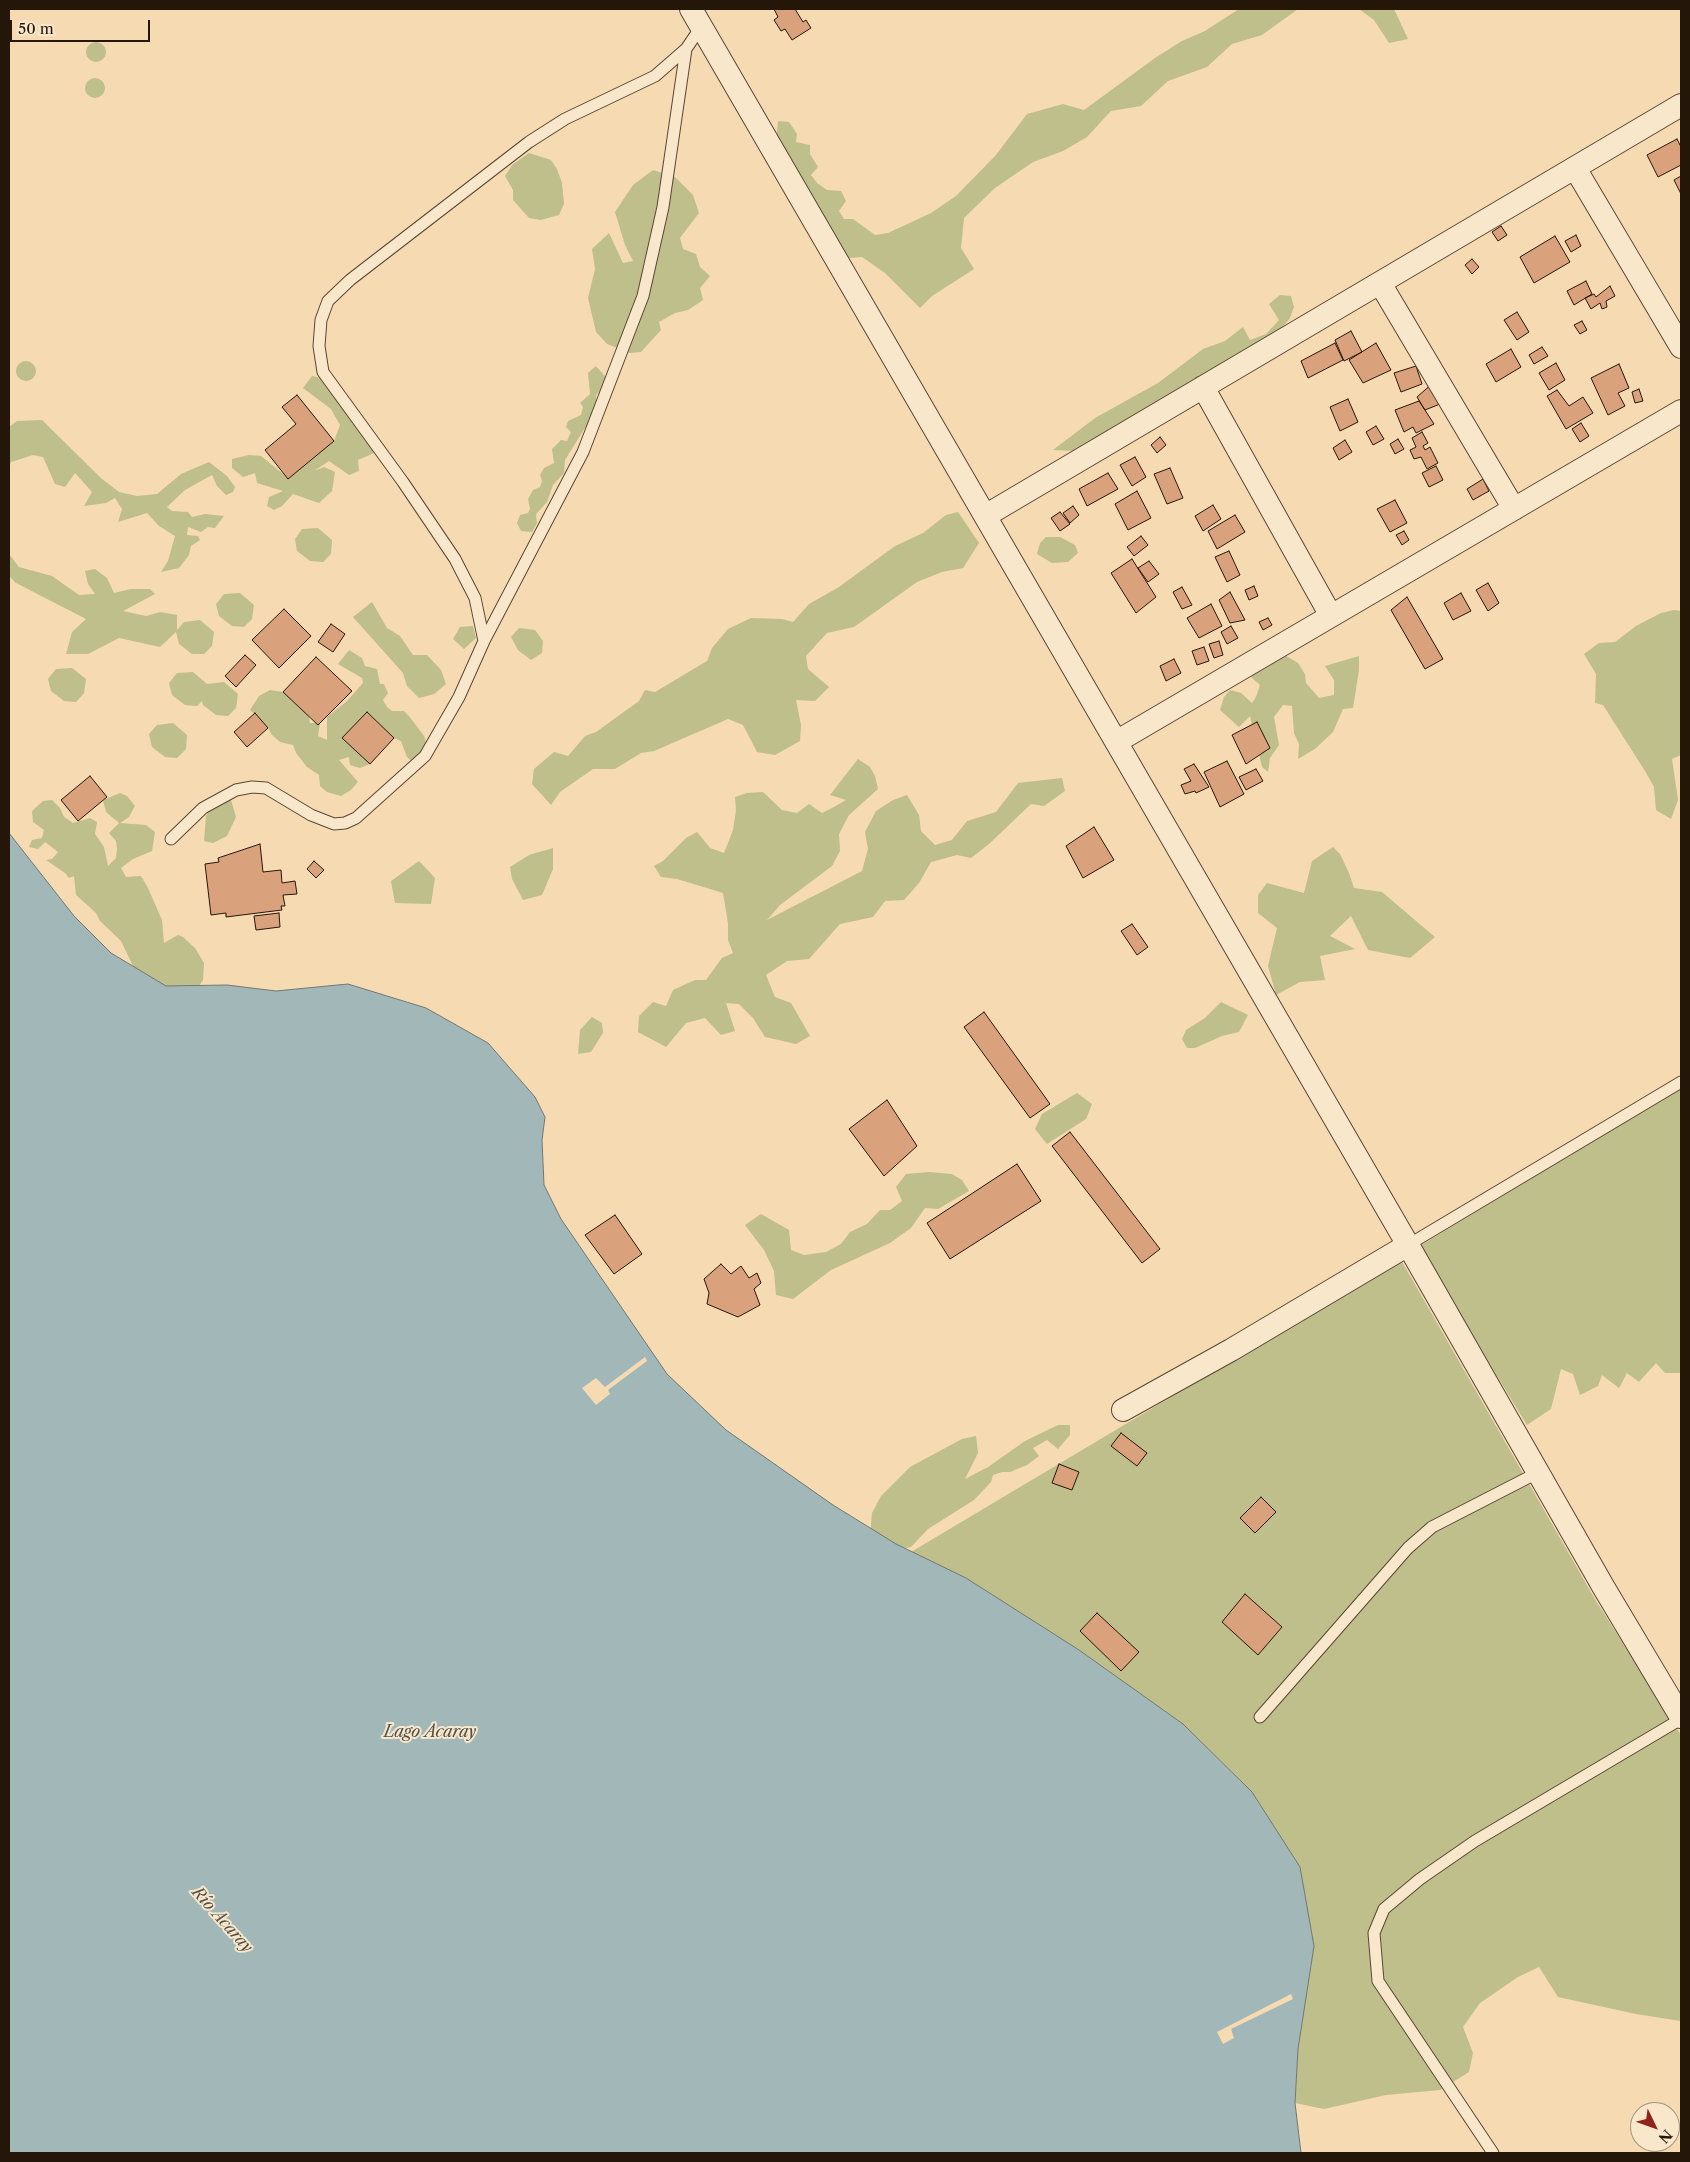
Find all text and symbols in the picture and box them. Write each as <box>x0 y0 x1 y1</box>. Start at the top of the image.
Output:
scale bar <box>12 10 152 42</box>
text: 50 m <box>18 19 54 38</box>
water label: Lago Acaray <box>384 1722 476 1742</box>
water label: Río Acaray <box>188 1883 256 1957</box>
north arrow <box>1630 2102 1680 2152</box>
text: N <box>1655 2126 1676 2147</box>

